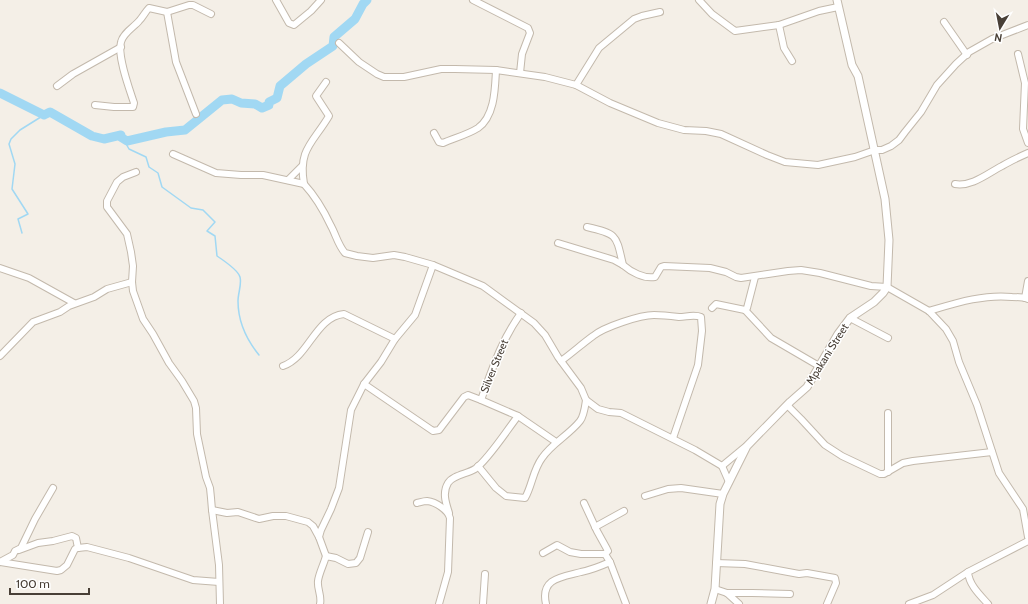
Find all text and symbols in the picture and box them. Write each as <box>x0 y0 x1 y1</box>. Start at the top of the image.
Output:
north arrow <box>980 8 1020 48</box>
text: N <box>993 30 1003 45</box>
street label: Mpakani Street <box>803 321 852 387</box>
street label: Silver Street <box>477 337 511 395</box>
scale bar <box>10 570 89 596</box>
text: 100 m <box>16 576 50 591</box>

